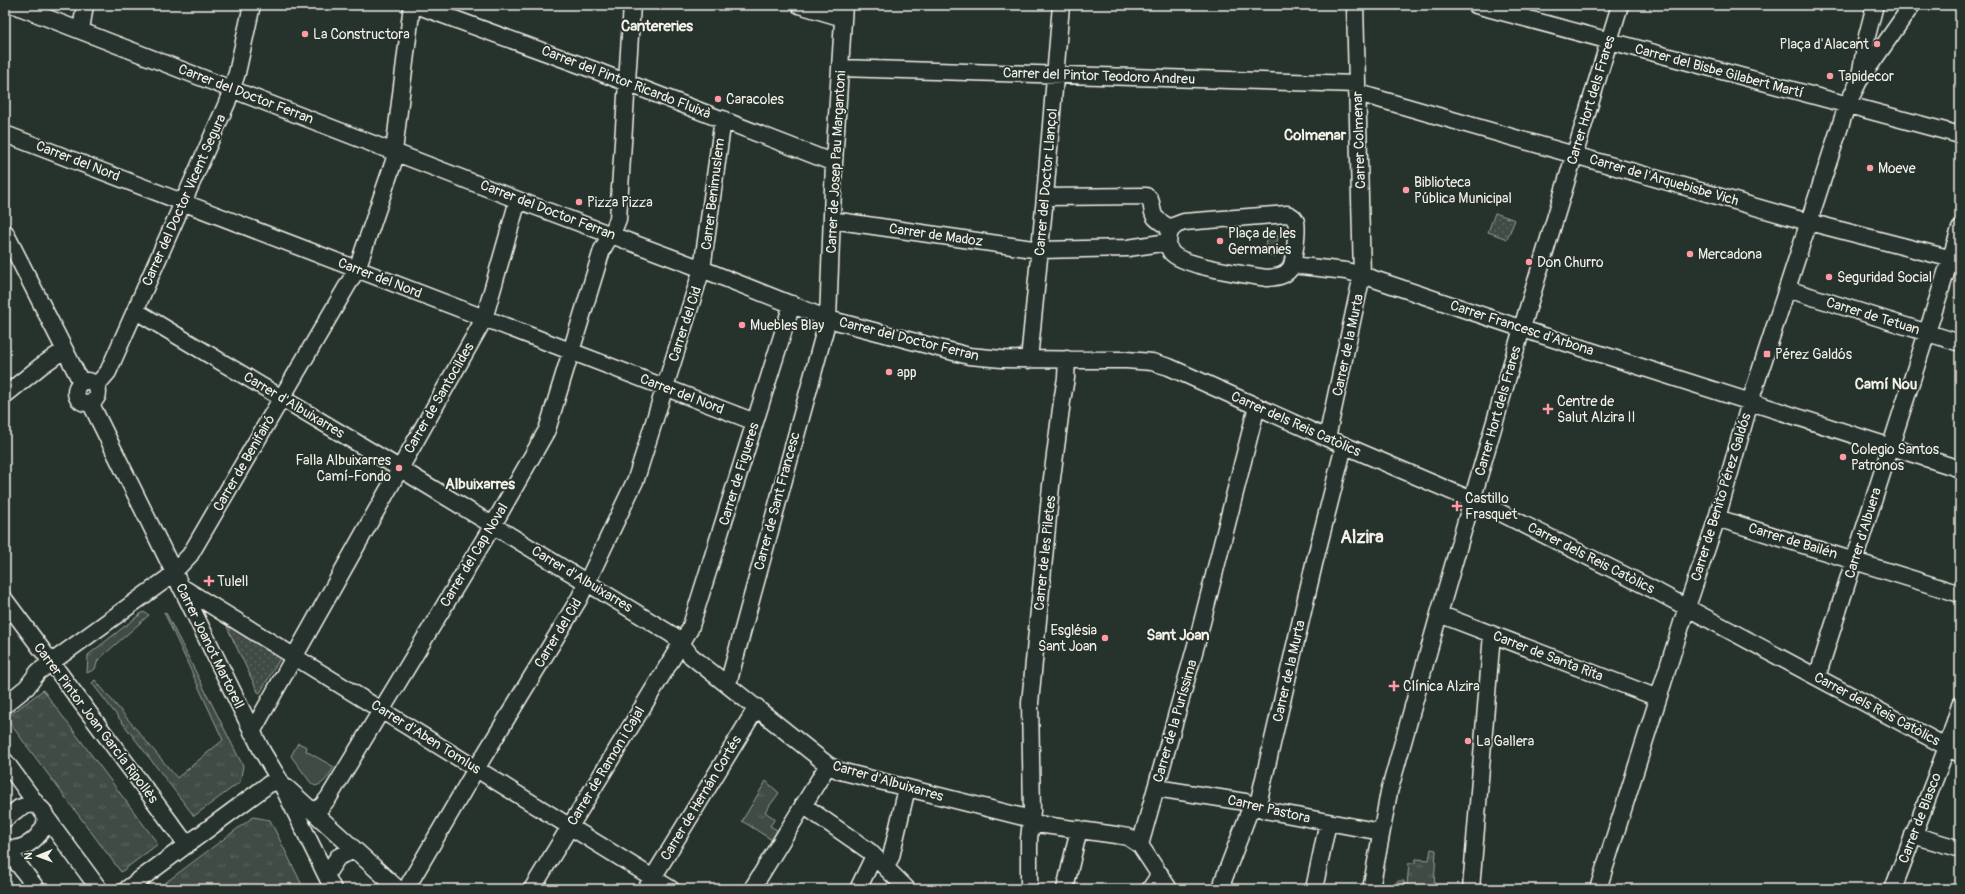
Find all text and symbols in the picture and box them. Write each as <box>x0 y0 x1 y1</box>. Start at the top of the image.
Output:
district label: Cantereries <box>621 17 693 36</box>
place label: La Constructora <box>313 26 410 43</box>
marker: La Constructora <box>300 29 310 39</box>
street label: Carrer Hort dels Frares <box>1563 33 1619 167</box>
place label: Plaça d'Alacant <box>1779 36 1869 53</box>
marker: Plaça d'Alacant <box>1872 39 1882 49</box>
street label: Carrer del Bisbe Gilabert Martí <box>1633 40 1805 102</box>
street label: Carrer del Pintor Ricardo Fluixà <box>539 42 713 122</box>
street label: Carrer del Doctor Ferran <box>176 60 316 128</box>
street label: Carrer del Pintor Teodoro Andreu <box>1003 64 1195 88</box>
place label: Tapidecor <box>1838 68 1894 85</box>
street label: Carrer de Josep Pau Margantoni <box>823 70 849 254</box>
marker: Tapidecor <box>1825 71 1835 81</box>
place label: Caracoles <box>726 91 785 108</box>
street label: Carrer Colmenar <box>1349 91 1369 189</box>
marker: Caracoles <box>713 94 723 104</box>
street label: Carrer del Doctor Llançol <box>1031 108 1061 256</box>
street label: Carrer del Doctor Vicent Segura <box>138 111 230 289</box>
district label: Colmenar <box>1284 126 1347 145</box>
street label: Carrer del Nord <box>34 137 123 185</box>
street label: Carrer Benimuslem <box>698 137 728 251</box>
street label: Carrer de l'Arquebisbe Vich <box>1587 151 1741 209</box>
place label: Moeve <box>1878 160 1916 177</box>
marker: Moeve <box>1865 163 1875 173</box>
place label: Biblioteca Pública Municipal <box>1414 174 1512 207</box>
street label: Carrer del Doctor Ferran <box>478 176 618 244</box>
marker: Biblioteca Pública Municipal <box>1401 185 1411 195</box>
place label: Pizza Pizza <box>587 194 653 211</box>
marker: Pizza Pizza <box>574 197 584 207</box>
street label: Carrer de Madoz <box>888 220 984 250</box>
place label: Plaça de les Germanies <box>1228 225 1297 258</box>
marker: Plaça de les Germanies <box>1215 236 1225 246</box>
place label: Mercadona <box>1698 246 1762 263</box>
marker: Mercadona <box>1685 249 1695 259</box>
street label: Carrer del Nord <box>336 254 425 302</box>
place label: Don Churro <box>1537 254 1604 271</box>
marker: Don Churro <box>1524 257 1534 267</box>
place label: Seguridad Social <box>1837 269 1932 286</box>
marker: Seguridad Social <box>1824 272 1834 282</box>
street label: Carrer del Cid <box>665 284 705 364</box>
street label: Carrer de la Murta <box>1329 292 1367 398</box>
street label: Carrer de Tetuan <box>1824 294 1922 338</box>
street label: Carrer Francesc d'Arbona <box>1448 297 1596 359</box>
street label: Carrer del Doctor Ferran <box>837 313 981 365</box>
place label: Muebles Blay <box>750 317 824 334</box>
marker: Muebles Blay <box>737 320 747 330</box>
street label: Carrer de Santocildes <box>400 339 478 456</box>
street label: Carrer Hort dels Frares <box>1471 343 1525 478</box>
place label: Pérez Galdós <box>1775 346 1853 363</box>
marker: Pérez Galdós <box>1762 349 1772 359</box>
place label: app <box>897 364 917 381</box>
marker: app <box>884 367 894 377</box>
street label: Carrer d'Albuixarres <box>240 368 348 442</box>
street label: Carrer del Nord <box>638 370 727 418</box>
district label: Camí Nou <box>1855 375 1918 394</box>
street label: Carrer dels Reis Catòlics <box>1228 388 1364 461</box>
place label: Centre de Salut Alzira II <box>1557 393 1635 426</box>
marker: Centre de Salut Alzira II <box>1542 403 1554 415</box>
street label: Carrer de Benito Pérez Galdós <box>1687 410 1755 583</box>
street label: Carrer de Benifairó <box>210 411 279 514</box>
street label: Carrer de Figueres <box>715 420 763 527</box>
street label: Carrer de Sant Francesc <box>750 430 804 572</box>
place label: Colegio Santos Patronos <box>1851 441 1940 474</box>
place label: Falla Albuixarres Camí-Fondo <box>295 452 392 485</box>
marker: Colegio Santos Patronos <box>1838 452 1848 462</box>
marker: Falla Albuixarres Camí-Fondo <box>394 463 404 473</box>
district label: Albuixarres <box>445 475 515 494</box>
street label: Carrer d'Albuera <box>1841 485 1885 581</box>
place label: Castillo Frasquet <box>1465 490 1518 523</box>
street label: Carrer de les Piletes <box>1031 494 1060 611</box>
street label: Carrer del Cap Noval <box>436 500 512 610</box>
marker: Castillo Frasquet <box>1452 501 1462 511</box>
street label: Carrer dels Reis Catòlics <box>1525 519 1658 598</box>
street label: Carrer de Bailén <box>1746 519 1840 563</box>
district label: Alzira <box>1340 526 1384 549</box>
street label: Carrer d'Albuixarres <box>528 542 636 616</box>
place label: Tulell <box>217 573 248 590</box>
marker: Tulell <box>204 576 214 586</box>
street label: Carrer Joanot Martorell <box>172 580 248 712</box>
street label: Carrer del Cid <box>531 595 585 671</box>
street label: Carrer de la Murta <box>1269 618 1309 724</box>
place label: Església Sant Joan <box>1038 622 1097 655</box>
district label: Sant Joan <box>1146 626 1210 645</box>
street label: Carrer de Santa Rita <box>1490 627 1606 685</box>
marker: Església Sant Joan <box>1100 633 1110 643</box>
street label: Carrer Pintor Joan García Ripollès <box>30 639 162 807</box>
street label: Carrer de la Puríssima <box>1149 658 1201 784</box>
street label: Carrer dels Reis Catòlics <box>1811 669 1944 750</box>
place label: Clínica Alzira <box>1403 678 1480 695</box>
marker: Clínica Alzira <box>1388 680 1400 692</box>
street label: Carrer d'Aben Tomlus <box>368 696 485 778</box>
street label: Carrer de Ramon i Cajal <box>564 703 648 829</box>
street label: Carrer de Hernán Cortés <box>657 732 745 864</box>
place label: La Gallera <box>1476 733 1534 750</box>
marker: La Gallera <box>1463 736 1473 746</box>
street label: Carrer d'Albuixarres <box>831 757 946 805</box>
street label: Carrer de Blasco <box>1895 770 1945 866</box>
street label: Carrer Pastora <box>1226 791 1312 827</box>
north arrow <box>18 836 58 876</box>
text: N <box>22 852 35 860</box>

